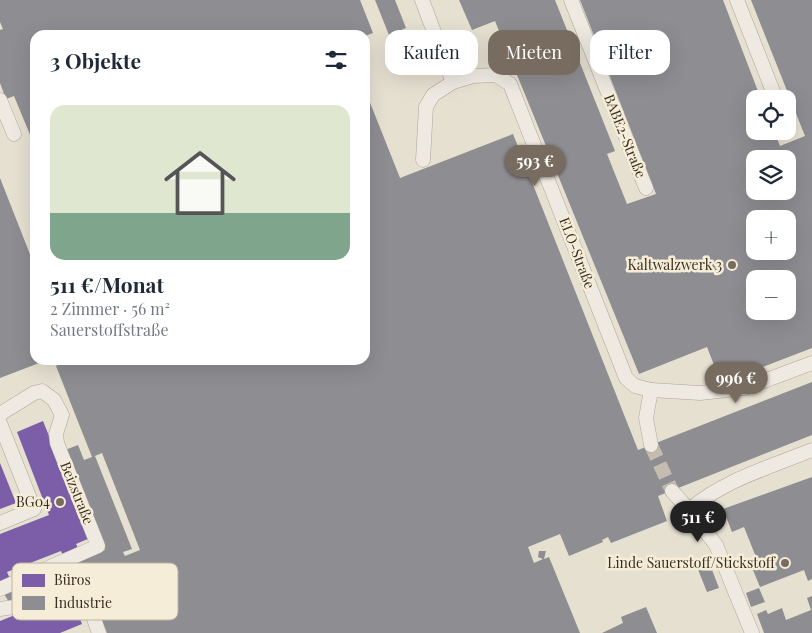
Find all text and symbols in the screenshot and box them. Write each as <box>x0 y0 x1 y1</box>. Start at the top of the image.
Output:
chip: Kaufen <box>385 30 478 75</box>
chip: Mieten <box>488 30 580 75</box>
chip: Filter <box>590 30 670 75</box>
text: 3 Objekte <box>50 46 141 74</box>
icon: filters <box>322 46 350 74</box>
map controls <box>746 90 796 320</box>
button: locate <box>746 90 796 140</box>
street label: BABE2-Straße <box>600 91 651 181</box>
icon: home <box>155 138 245 228</box>
pin: 593 € <box>500 144 570 187</box>
text: 593 € <box>516 150 554 171</box>
button: layers <box>746 150 796 200</box>
button: + <box>746 210 796 260</box>
street label: ELO-Straße <box>555 214 600 291</box>
place label: Kaltwalzwerk 3 <box>628 255 722 274</box>
marker: Kaltwalzwerk 3 <box>726 259 738 271</box>
text: 511 €/Monat <box>50 270 164 298</box>
button: − <box>746 270 796 320</box>
text: 2 Zimmer · 56 m² <box>50 298 170 319</box>
text: Sauerstoffstraße <box>50 319 169 340</box>
pin: 996 € <box>701 362 771 404</box>
text: 996 € <box>716 367 756 388</box>
street label: Beizstraße <box>56 459 99 527</box>
place label: BG04 <box>16 492 50 511</box>
marker: BG04 <box>54 496 66 508</box>
pin: 511 € <box>663 500 733 543</box>
text: 511 € <box>681 506 715 527</box>
place label: Linde Sauerstoff/Stickstoff <box>607 553 777 572</box>
marker: Linde Sauerstoff/Stickstoff <box>779 557 791 569</box>
legend <box>12 563 178 620</box>
text: Büros <box>54 570 91 589</box>
text: Industrie <box>54 593 112 612</box>

